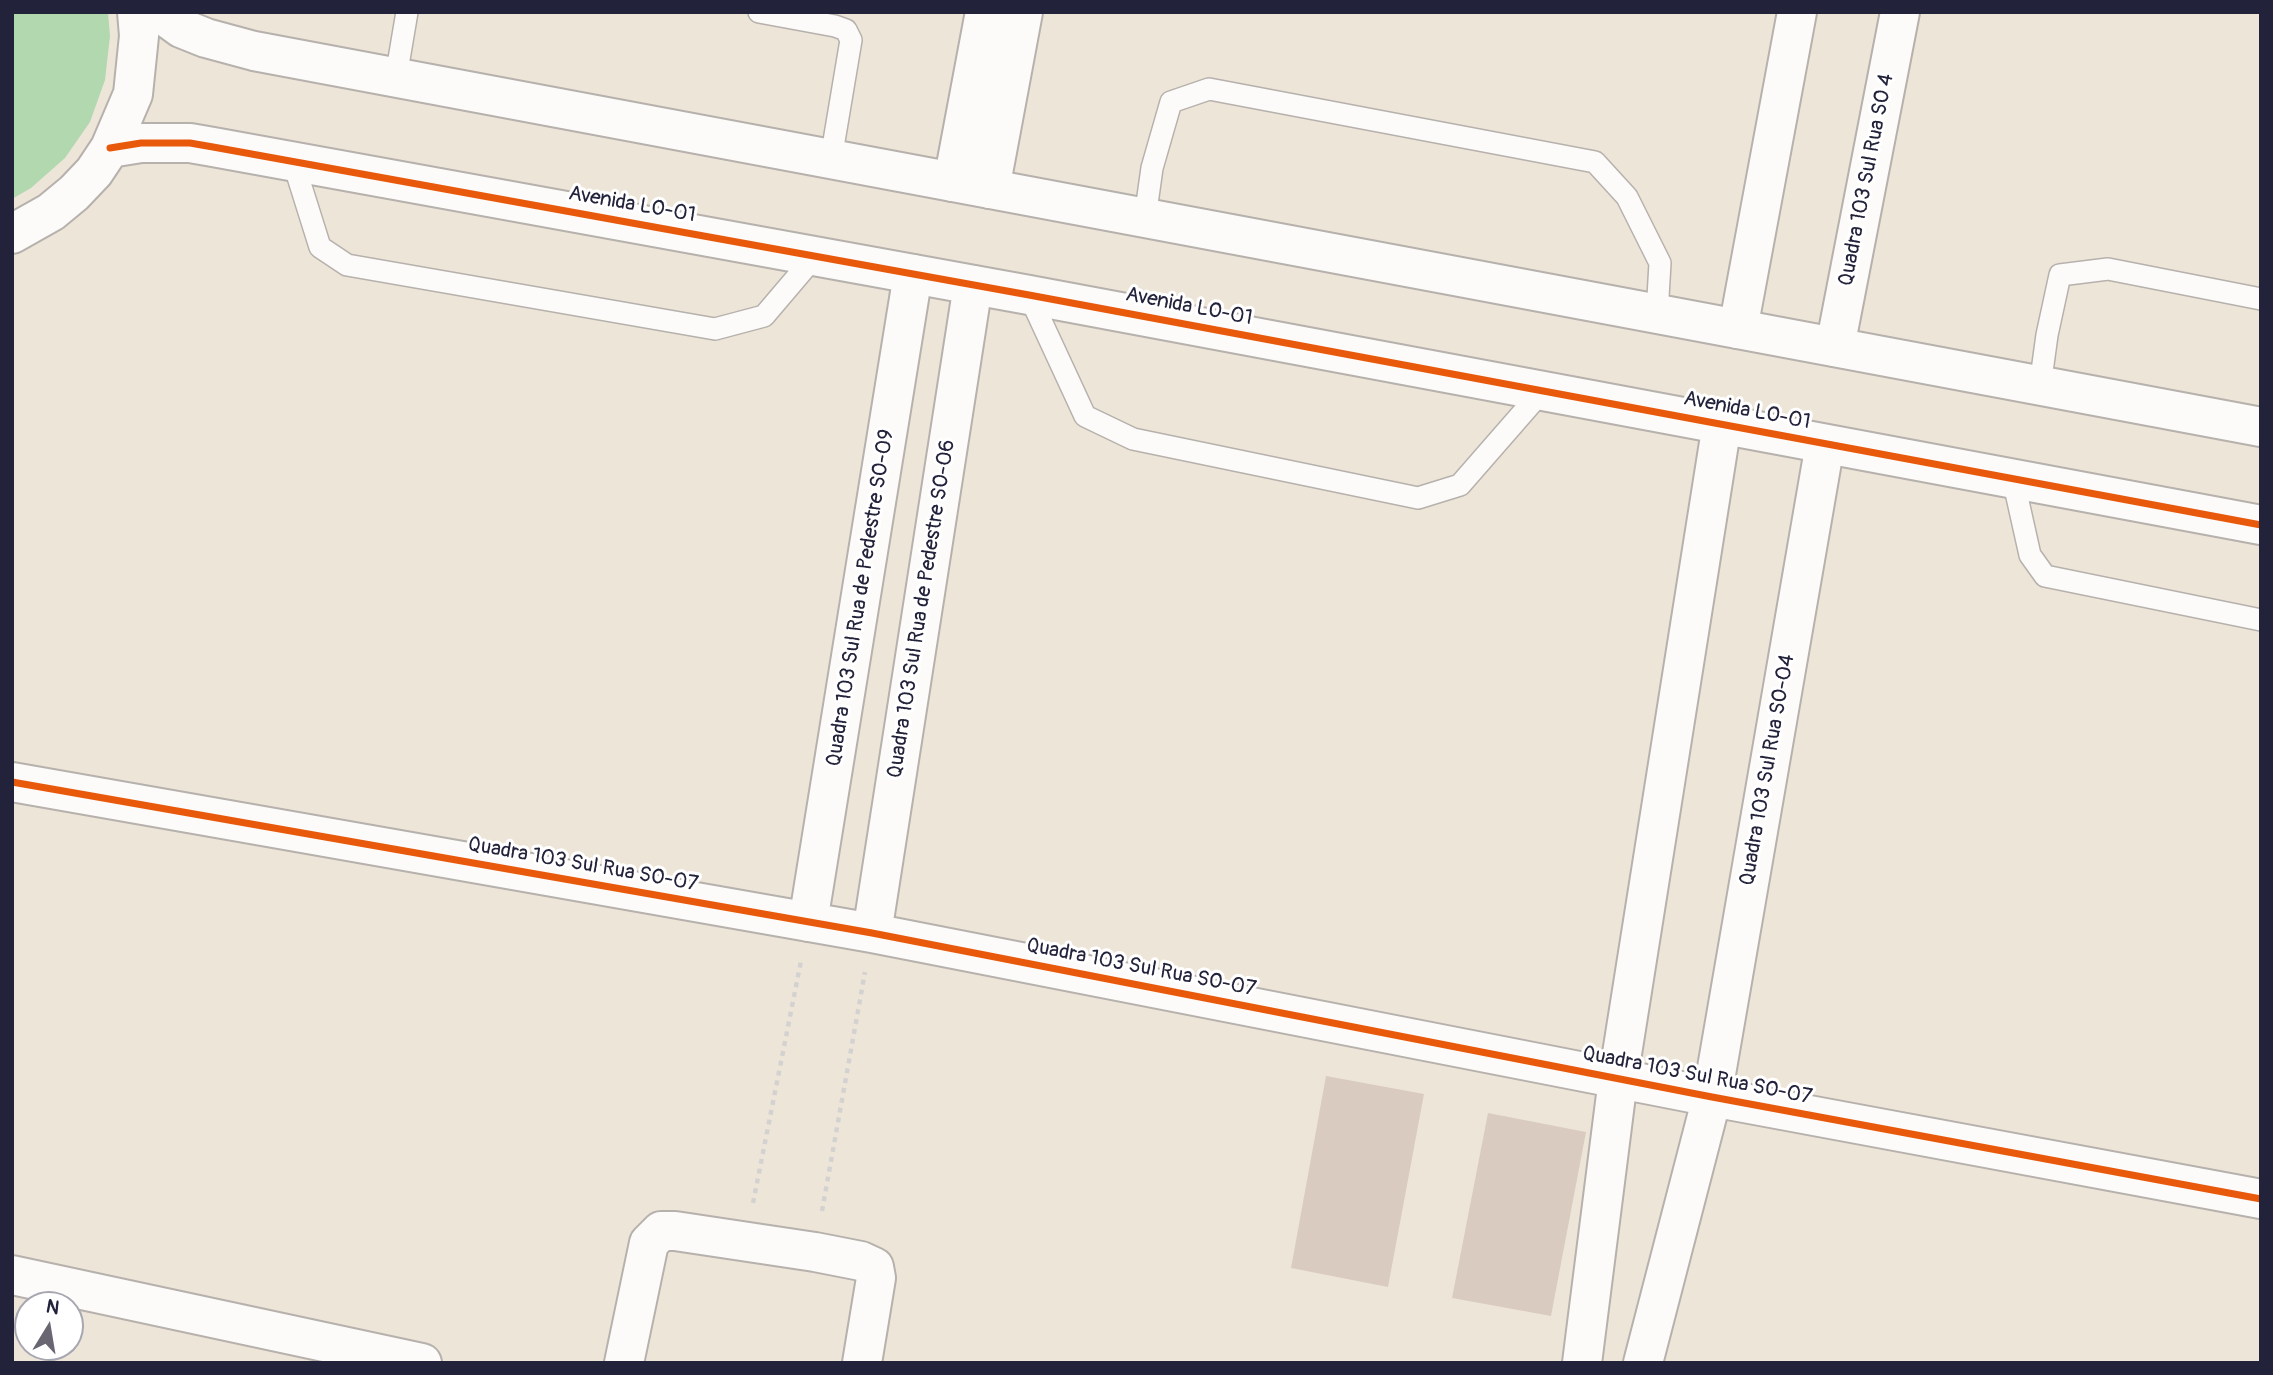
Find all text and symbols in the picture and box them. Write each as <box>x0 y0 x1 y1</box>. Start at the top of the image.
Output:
street label: Quadra 103 Sul Rua SO 4 <box>1834 72 1900 288</box>
street label: Avenida LO-01 <box>566 181 698 229</box>
street label: Avenida LO-01 <box>1123 282 1255 332</box>
street label: Avenida LO-01 <box>1681 386 1813 436</box>
street label: Quadra 103 Sul Rua de Pedestre SO-09 <box>822 428 900 768</box>
street label: Quadra 103 Sul Rua de Pedestre SO-06 <box>883 438 961 780</box>
street label: Quadra 103 Sul Rua SO-04 <box>1735 652 1801 888</box>
street label: Quadra 103 Sul Rua SO-07 <box>466 832 700 898</box>
street label: Quadra 103 Sul Rua SO-07 <box>1024 933 1258 1003</box>
street label: Quadra 103 Sul Rua SO-07 <box>1580 1041 1814 1111</box>
north arrow <box>14 1291 84 1361</box>
text: N <box>44 1294 61 1320</box>

